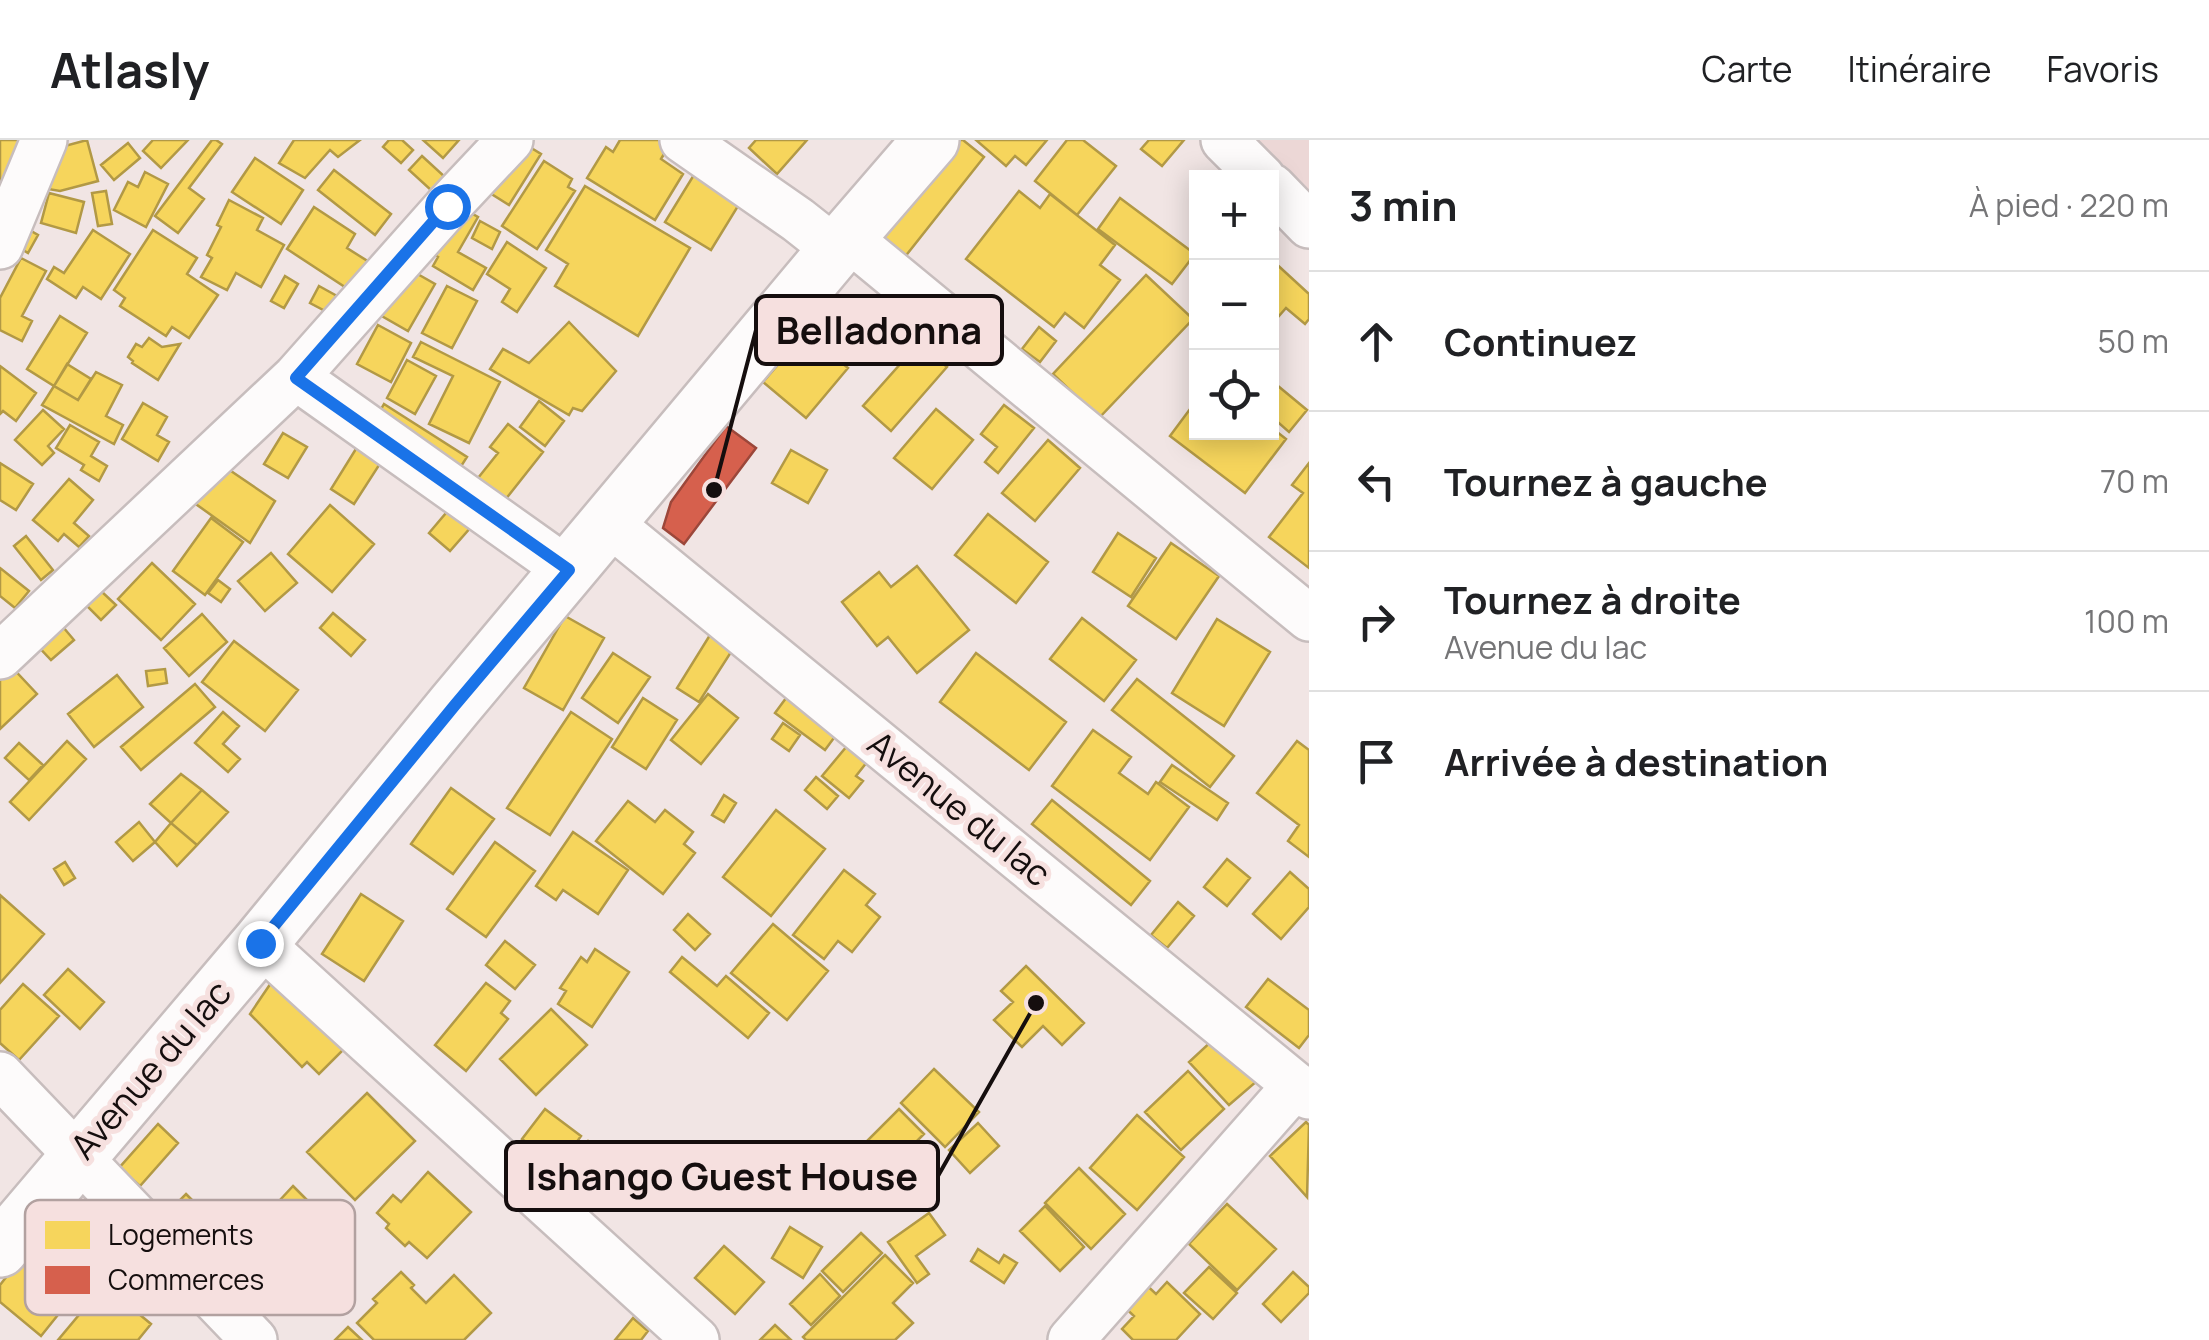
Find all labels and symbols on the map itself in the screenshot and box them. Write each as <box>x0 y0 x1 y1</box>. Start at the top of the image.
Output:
route start <box>425 184 471 230</box>
callout: Belladonna <box>756 296 1002 364</box>
text: Belladonna <box>776 303 982 355</box>
street label: Avenue du lac <box>858 720 1061 897</box>
route end <box>238 921 284 967</box>
street label: Avenue du lac <box>59 970 241 1169</box>
callout: Ishango Guest House <box>506 1142 938 1210</box>
text: Ishango Guest House <box>526 1149 918 1201</box>
legend <box>25 1200 355 1315</box>
text: Logements <box>108 1215 254 1253</box>
text: Commerces <box>108 1260 264 1298</box>

